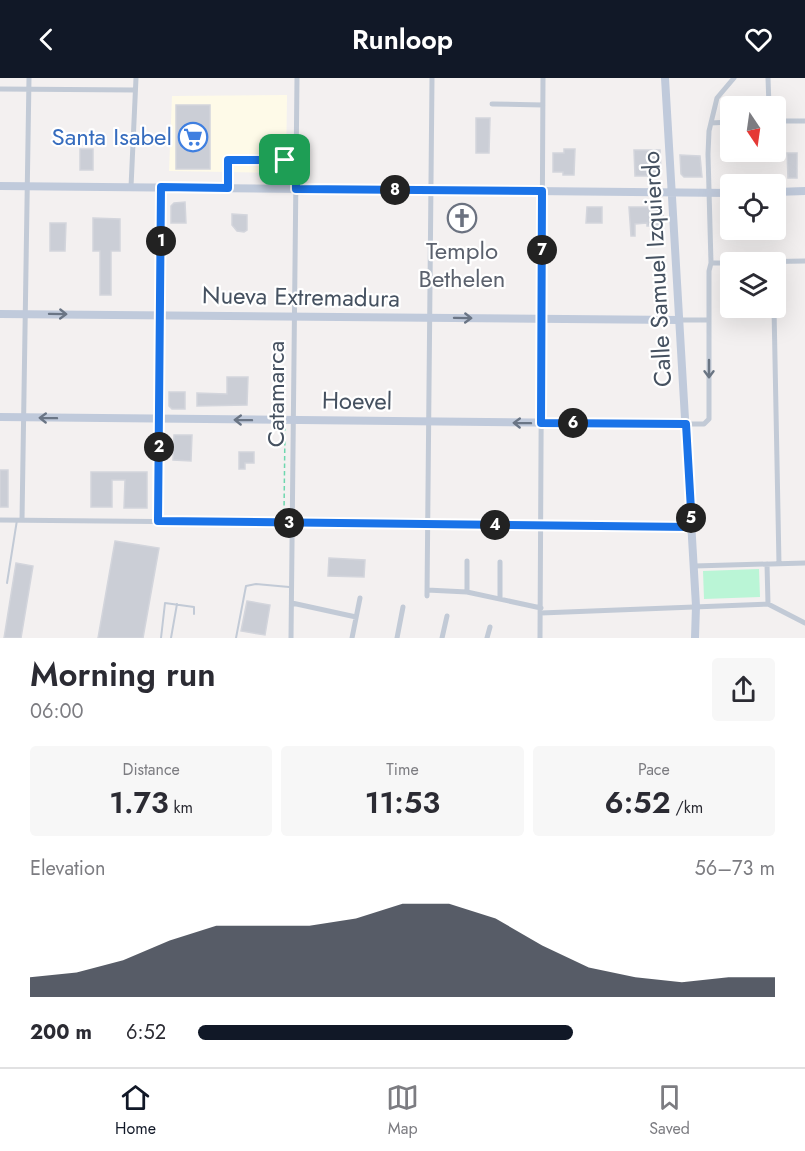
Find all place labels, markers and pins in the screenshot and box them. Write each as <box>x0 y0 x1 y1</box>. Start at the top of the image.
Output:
place label: Santa Isabel <box>52 119 172 154</box>
supermarket icon: Santa Isabel <box>177 121 209 153</box>
pin <box>259 134 310 185</box>
pin: 8 <box>380 175 410 205</box>
church icon: Templo Bethelen <box>446 202 478 234</box>
pin: 1 <box>146 226 176 256</box>
place label: Templo Bethelen <box>419 233 505 296</box>
pin: 7 <box>527 235 557 265</box>
pin: 6 <box>558 408 588 438</box>
pin: 2 <box>144 432 174 462</box>
pin: 5 <box>676 503 706 533</box>
pin: 3 <box>274 508 304 538</box>
pin: 4 <box>480 510 510 540</box>

